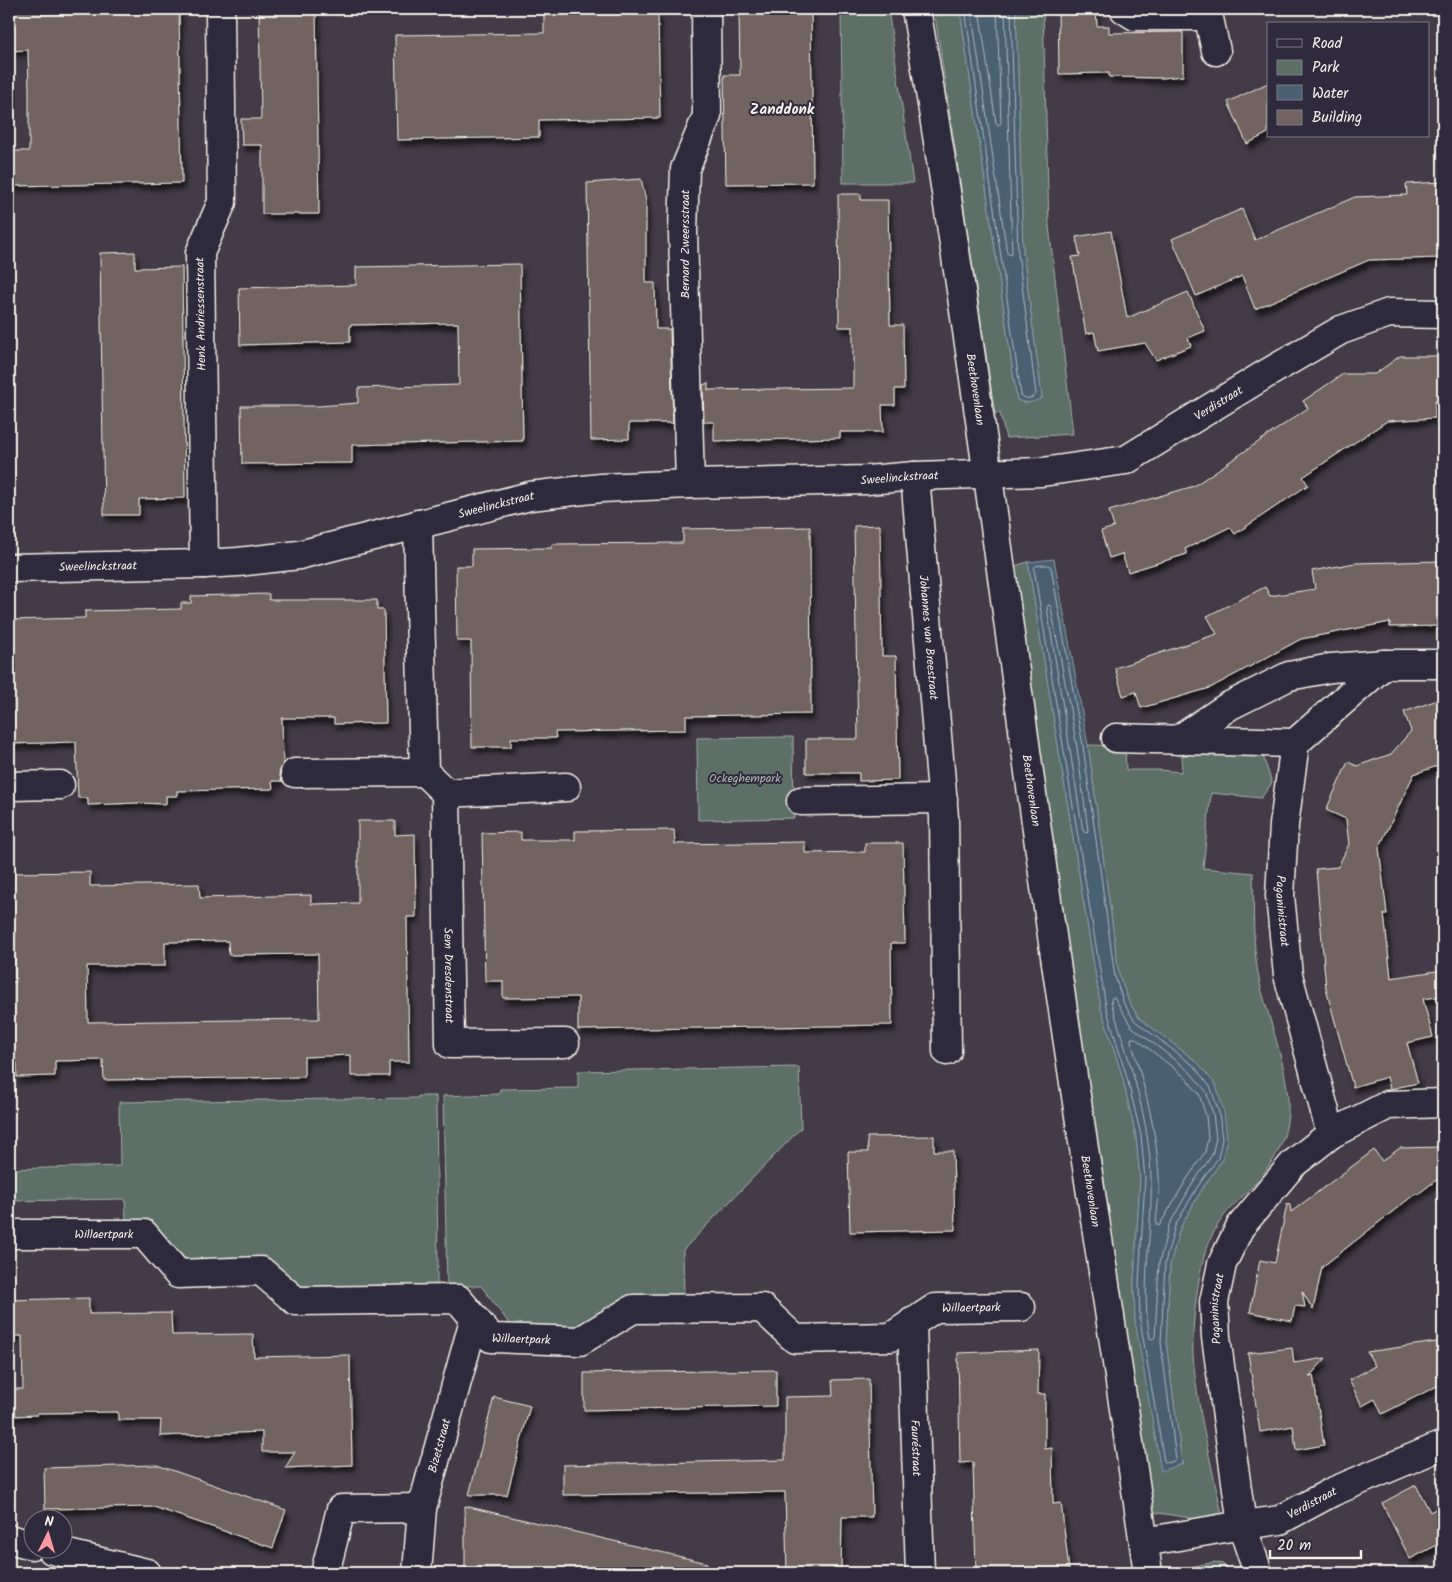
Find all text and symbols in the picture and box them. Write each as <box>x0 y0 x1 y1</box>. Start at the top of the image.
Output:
legend <box>1267 22 1430 138</box>
text: Road <box>1312 32 1343 56</box>
text: Park <box>1312 56 1340 80</box>
text: Water <box>1312 82 1349 106</box>
district label: Zanddonk <box>750 98 815 122</box>
text: Building <box>1312 106 1362 130</box>
street label: Bernard Zweersstraat <box>676 189 695 298</box>
street label: Henk Andriessenstraat <box>191 257 211 371</box>
street label: Beethovenlaan <box>961 352 990 427</box>
street label: Verdistraat <box>1190 381 1247 426</box>
street label: Sweelinckstraat <box>860 466 939 490</box>
street label: Sweelinckstraat <box>456 486 536 524</box>
street label: Sweelinckstraat <box>59 556 138 576</box>
street label: Johannes van Breestraat <box>914 574 944 701</box>
street label: Beethovenlaan <box>1017 753 1046 828</box>
park label: Ockeghempark <box>709 769 781 788</box>
street label: Paganinistraat <box>1270 875 1295 948</box>
street label: Sem Dresdenstraat <box>439 927 459 1024</box>
street label: Beethovenlaan <box>1076 1154 1106 1228</box>
street label: Willaertpark <box>75 1225 134 1244</box>
street label: Paganinistraat <box>1204 1271 1229 1345</box>
street label: Willaertpark <box>942 1298 1001 1317</box>
street label: Willaertpark <box>491 1329 551 1350</box>
street label: Bizetstraat <box>423 1416 456 1475</box>
street label: Fauréstraat <box>906 1419 926 1477</box>
street label: Verdistraat <box>1283 1481 1340 1524</box>
north arrow <box>22 1510 72 1560</box>
text: N <box>44 1511 55 1533</box>
scale bar <box>1270 1527 1361 1559</box>
text: 20 m <box>1277 1534 1311 1558</box>

